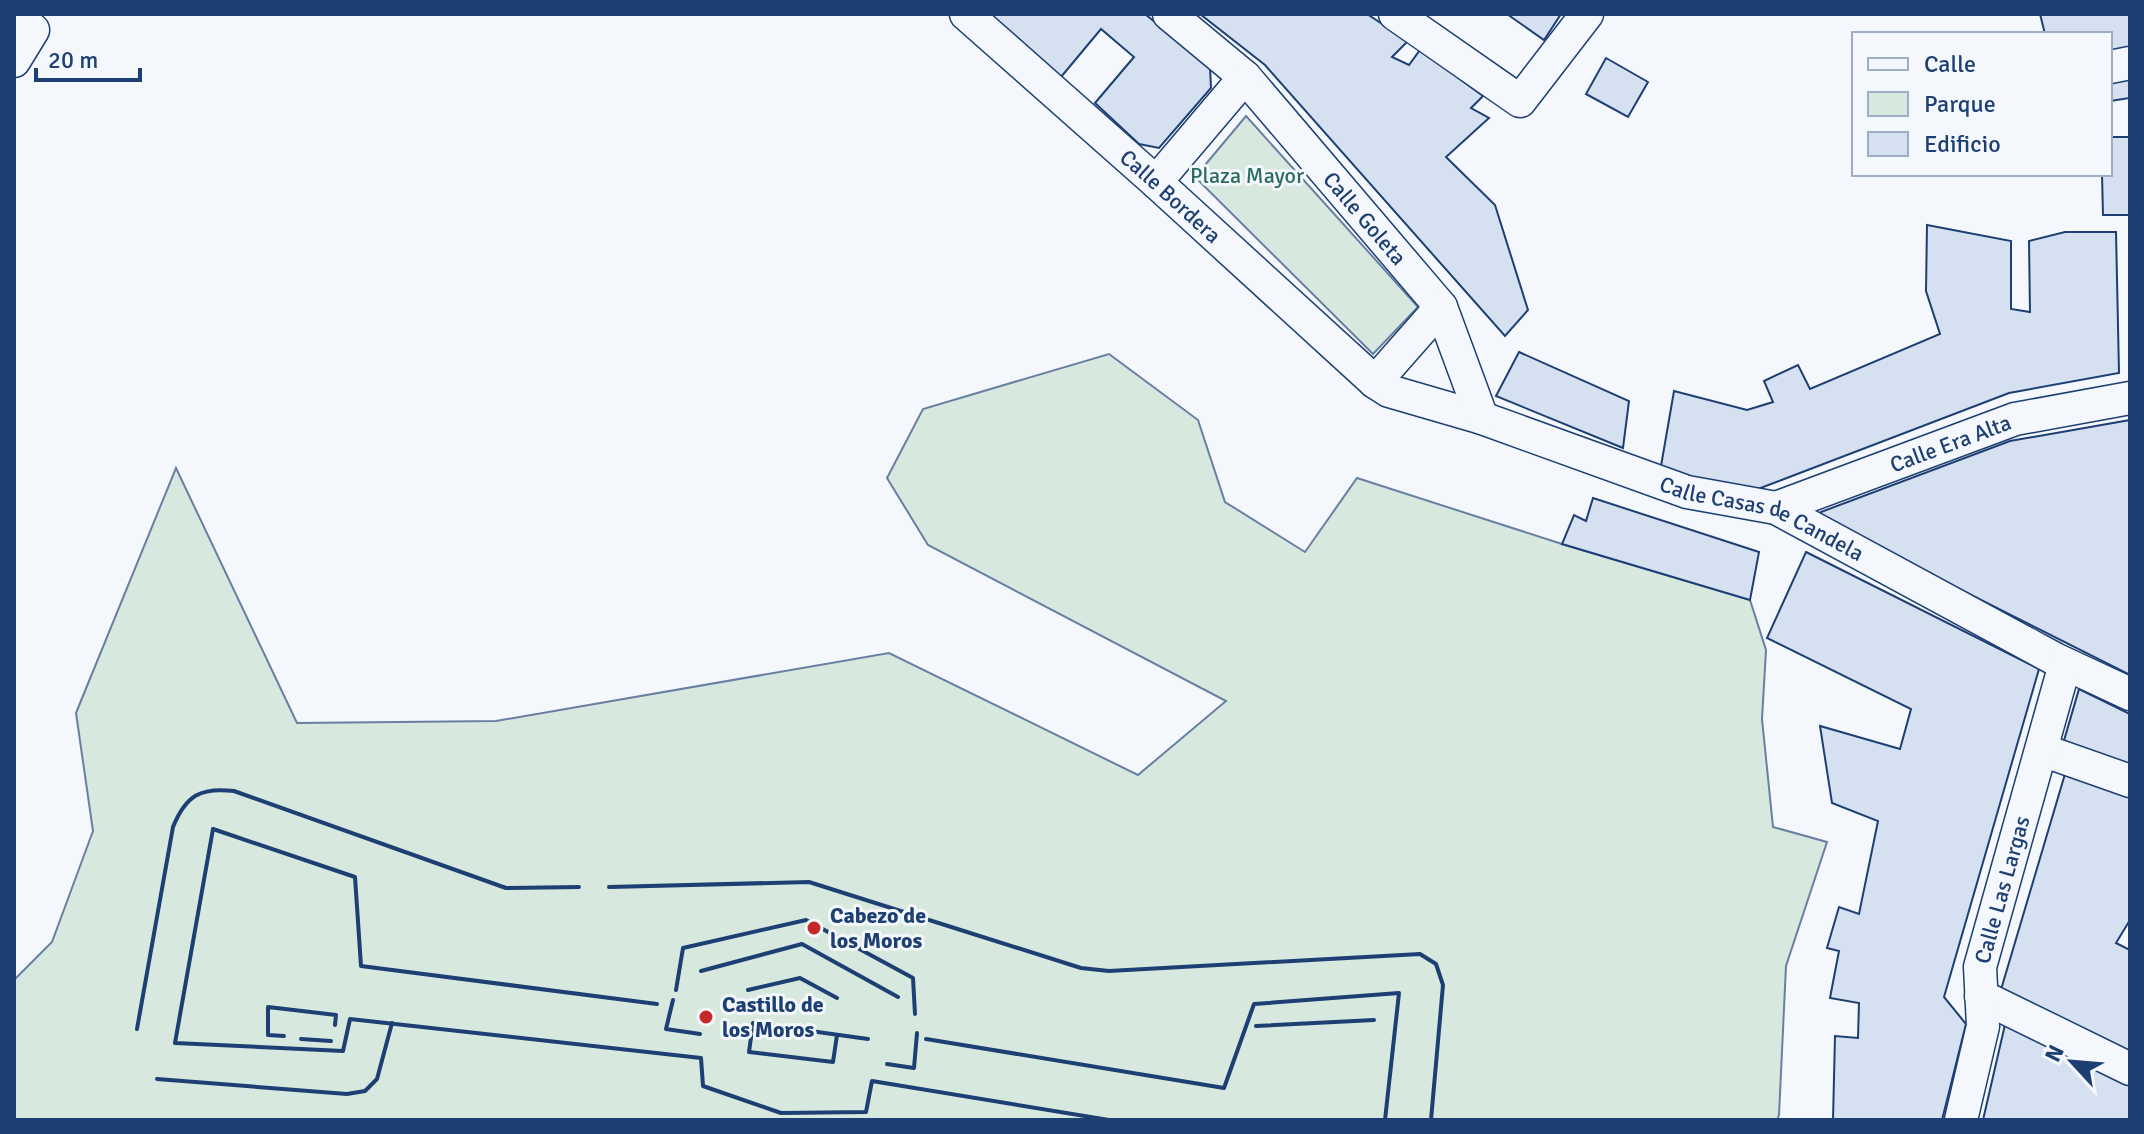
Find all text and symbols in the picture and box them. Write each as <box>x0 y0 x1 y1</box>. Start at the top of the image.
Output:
scale bar <box>36 32 140 82</box>
legend <box>1852 32 2112 176</box>
text: 20 m <box>48 45 98 75</box>
text: Calle <box>1924 49 1976 79</box>
text: Parque <box>1924 89 1996 119</box>
text: Edificio <box>1924 129 2001 159</box>
street label: Calle Bordera <box>1114 144 1227 249</box>
park label: Plaza Mayor <box>1190 162 1304 189</box>
street label: Calle Goleta <box>1317 166 1412 271</box>
street label: Calle Era Alta <box>1886 409 2015 478</box>
street label: Calle Casas de Candela <box>1656 470 1868 567</box>
street label: Calle Las Largas <box>1969 813 2036 967</box>
place label: Cabezo de los Moros <box>830 902 926 954</box>
marker: Cabezo de los Moros <box>805 919 823 937</box>
place label: Castillo de los Moros <box>722 991 824 1043</box>
marker: Castillo de los Moros <box>697 1008 715 1026</box>
north arrow <box>2032 1022 2112 1102</box>
text: N <box>2039 1041 2070 1066</box>

